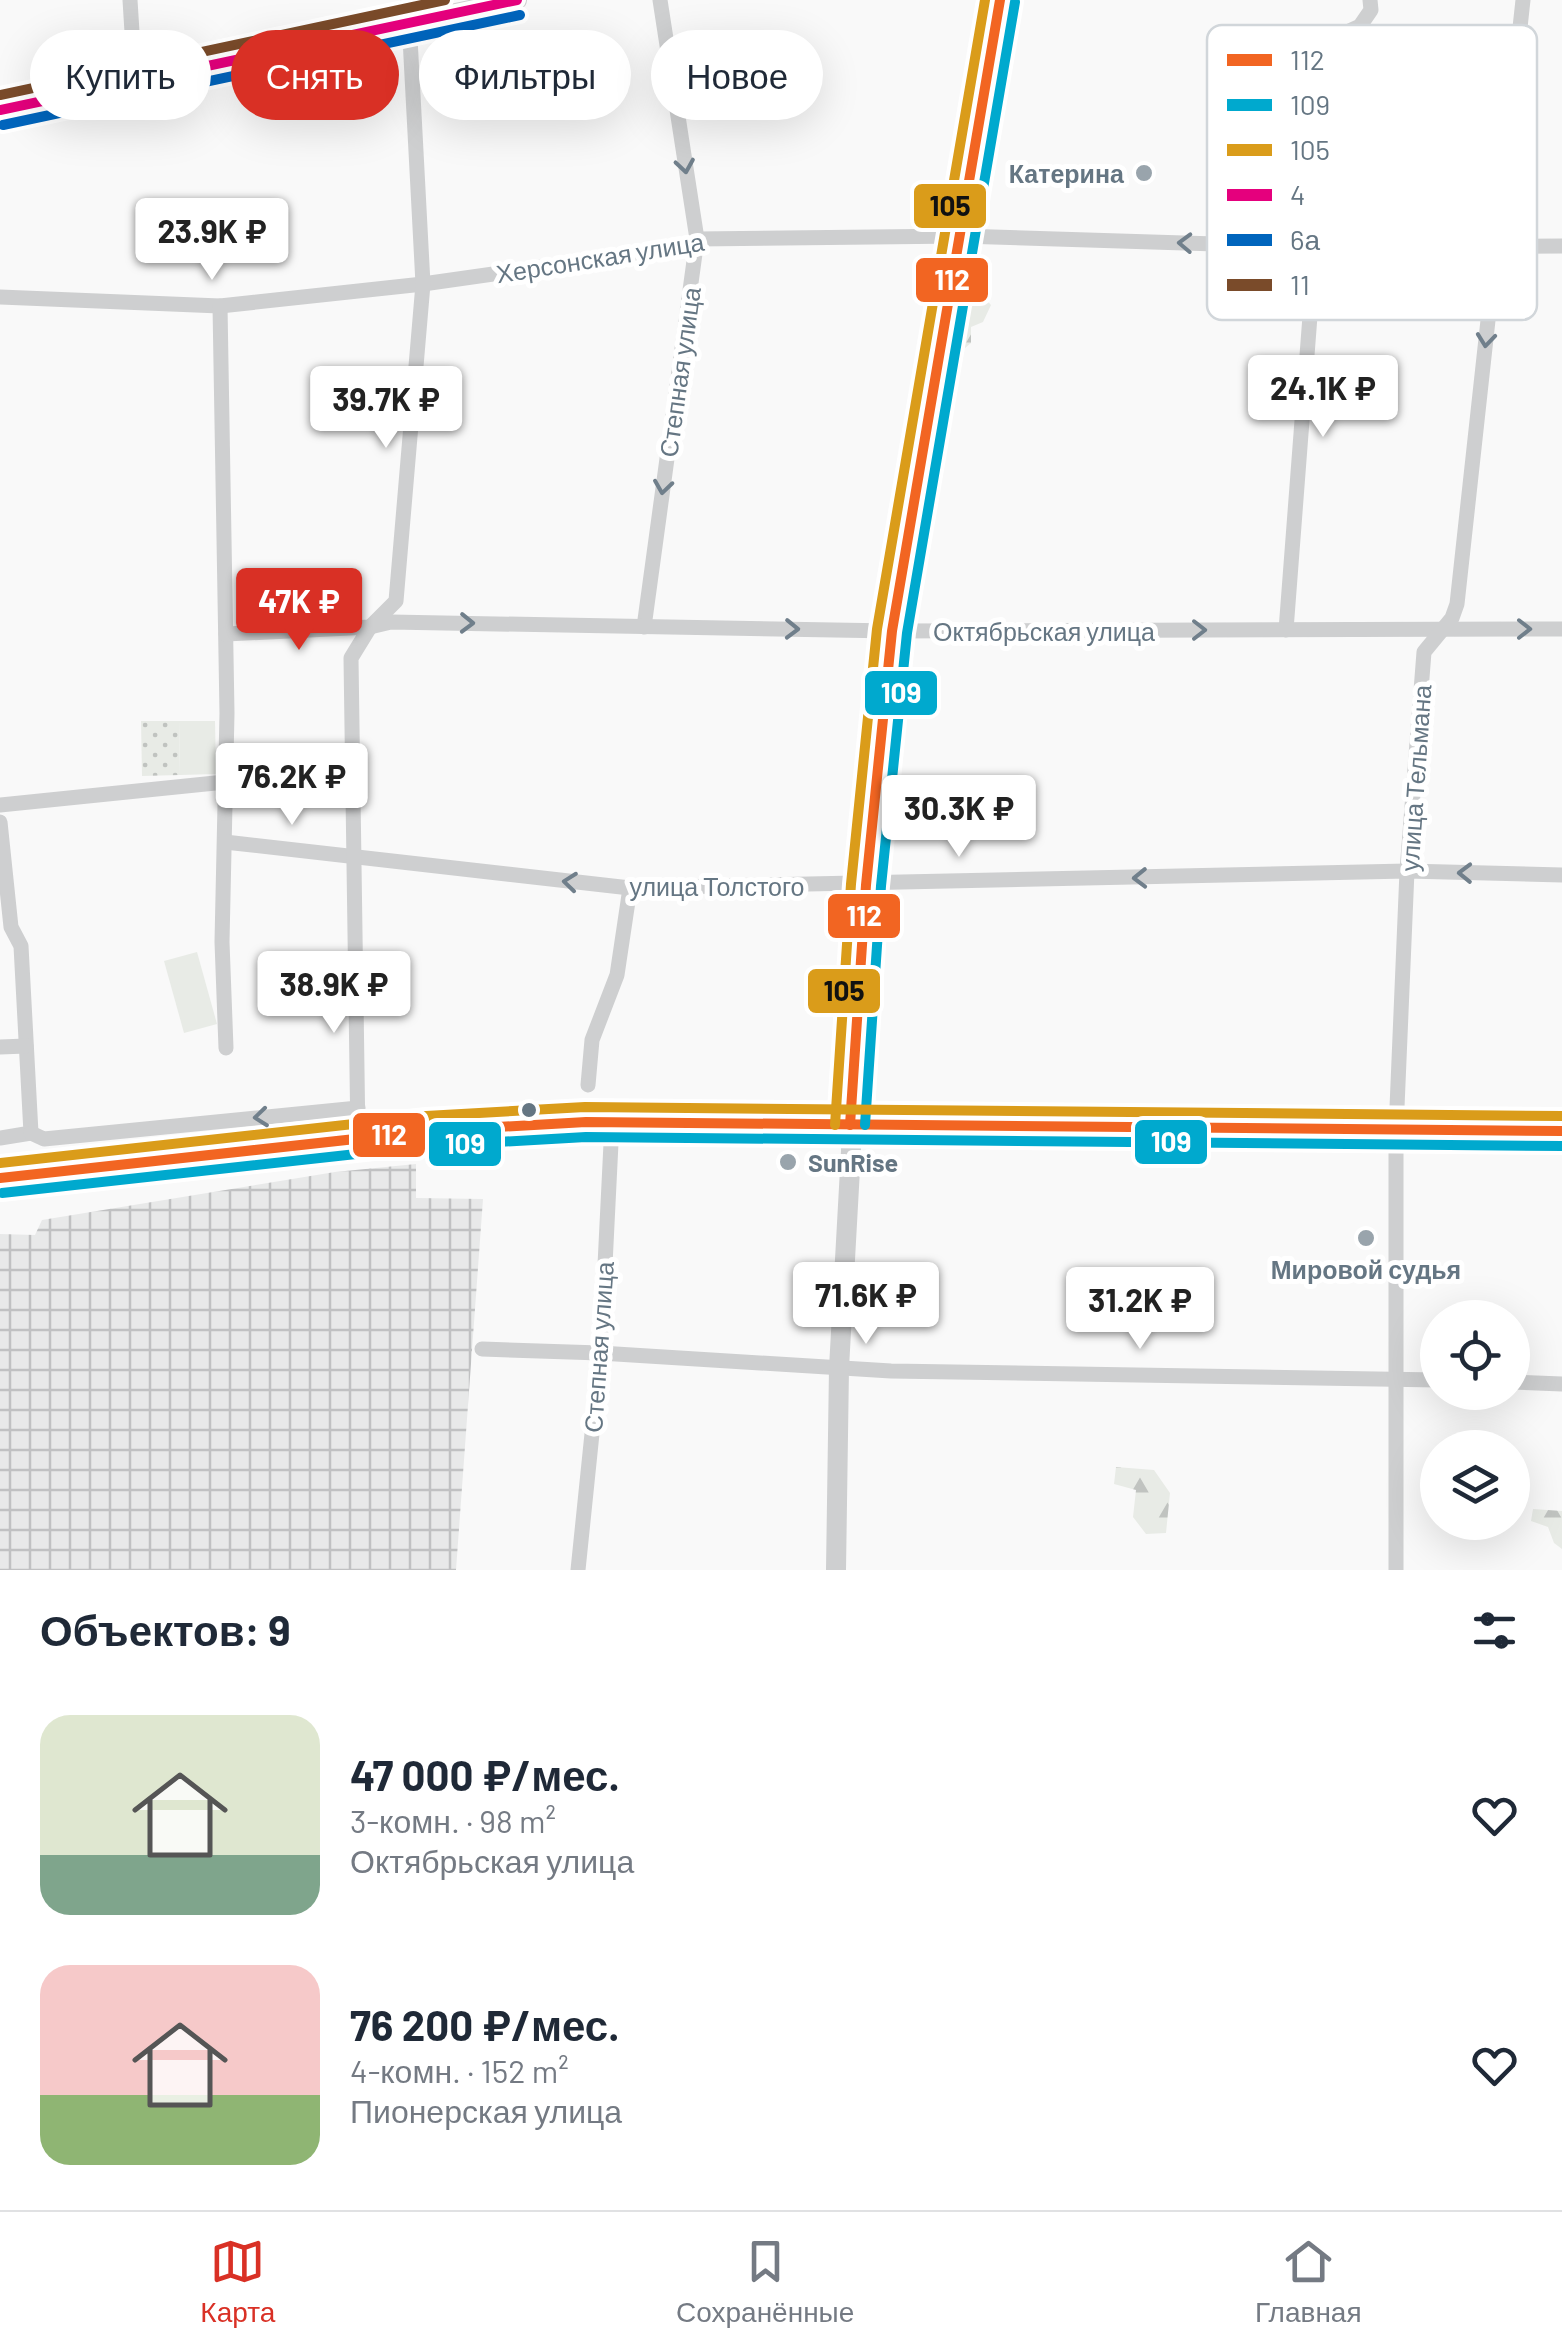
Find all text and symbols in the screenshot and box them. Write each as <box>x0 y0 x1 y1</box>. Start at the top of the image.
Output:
legend <box>1207 25 1537 320</box>
chip: Купить <box>30 30 211 120</box>
chip: Снять <box>231 30 399 120</box>
chip: Фильтры <box>419 30 631 120</box>
chip: Новое <box>651 30 823 120</box>
text: 112 <box>1290 42 1325 76</box>
text: 109 <box>1290 87 1330 121</box>
text: 105 <box>1290 132 1330 166</box>
one-way arrow <box>674 157 695 174</box>
place label: Катерина <box>1009 158 1125 188</box>
marker: Катерина <box>1133 162 1155 184</box>
text: 4 <box>1290 177 1305 211</box>
line badge: 105 <box>912 182 988 230</box>
text: 105 <box>930 188 970 222</box>
pin: 23.9K ₽ <box>120 198 304 283</box>
text: 23.9K ₽ <box>157 211 267 249</box>
text: 6а <box>1290 222 1320 256</box>
street label: Херсонская улица <box>494 226 706 288</box>
one-way arrow <box>1176 232 1192 253</box>
line badge: 112 <box>914 256 990 304</box>
text: 112 <box>934 262 970 296</box>
text: 11 <box>1290 267 1310 301</box>
street label: Степная улица <box>652 285 706 459</box>
one-way arrow <box>1476 333 1497 349</box>
pin: 24.1K ₽ <box>1231 355 1415 440</box>
pin: 39.7K ₽ <box>294 366 478 451</box>
text: 24.1K ₽ <box>1270 368 1376 406</box>
text: 39.7K ₽ <box>332 379 440 417</box>
one-way arrow <box>653 480 674 496</box>
pin: 47K ₽ <box>229 568 369 653</box>
text: 47K ₽ <box>258 581 340 619</box>
one-way arrow <box>459 613 475 634</box>
street label: Октябрьская улица <box>933 616 1155 646</box>
one-way arrow <box>784 618 800 640</box>
one-way arrow <box>1518 618 1533 640</box>
one-way arrow <box>1192 619 1208 641</box>
line badge: 109 <box>863 669 939 717</box>
text: 109 <box>881 675 921 709</box>
street label: улица Тельмана <box>1394 684 1436 872</box>
pin: 76.2K ₽ <box>200 743 384 828</box>
text: 76.2K ₽ <box>238 756 346 794</box>
pin: 30.3K ₽ <box>867 775 1051 860</box>
text: 30.3K ₽ <box>904 788 1014 826</box>
one-way arrow <box>1456 862 1472 883</box>
one-way arrow <box>1131 868 1147 889</box>
street label: улица Толстого <box>629 871 805 901</box>
one-way arrow <box>562 872 578 893</box>
line badge: 112 <box>826 892 902 940</box>
text: 112 <box>846 898 882 932</box>
pin: 38.9K ₽ <box>242 951 426 1036</box>
text: 38.9K ₽ <box>279 964 389 1002</box>
line badge: 105 <box>806 967 882 1015</box>
text: 105 <box>824 973 864 1007</box>
unlabelled marker <box>519 1100 539 1120</box>
one-way arrow <box>252 1106 268 1128</box>
line badge: 112 <box>351 1111 427 1159</box>
text: 112 <box>371 1117 407 1151</box>
line badge: 109 <box>1133 1118 1209 1166</box>
line badge: 109 <box>427 1120 503 1168</box>
text: 109 <box>1151 1124 1191 1158</box>
text: 109 <box>445 1126 485 1160</box>
place label: SunRise <box>808 1147 898 1177</box>
marker: SunRise <box>777 1151 799 1173</box>
marker: Мировой судья <box>1355 1227 1377 1249</box>
place label: Мировой судья <box>1271 1254 1461 1284</box>
street label: Степная улица <box>577 1260 619 1434</box>
pin: 71.6K ₽ <box>774 1262 958 1347</box>
pin: 31.2K ₽ <box>1048 1267 1232 1352</box>
text: 71.6K ₽ <box>815 1275 917 1313</box>
text: 31.2K ₽ <box>1088 1280 1192 1318</box>
map controls <box>1420 1300 1530 1540</box>
button: locate <box>1420 1300 1530 1410</box>
button: layers <box>1420 1430 1530 1540</box>
icon: filters <box>1467 1603 1522 1658</box>
text: Объектов: 9 <box>40 1604 291 1654</box>
text: 47 000 ₽/мес. <box>350 1749 620 1799</box>
icon: home <box>120 1755 240 1875</box>
icon: heart <box>1467 1788 1522 1843</box>
text: 3-комн. · 98 m² <box>350 1801 556 1839</box>
text: Октябрьская улица <box>350 1841 634 1879</box>
text: 76 200 ₽/мес. <box>350 1999 619 2049</box>
icon: home <box>120 2005 240 2125</box>
icon: heart <box>1467 2038 1522 2093</box>
text: 4-комн. · 152 m² <box>350 2051 569 2089</box>
text: Пионерская улица <box>350 2091 622 2129</box>
tab: Карта <box>200 2234 275 2329</box>
tab: Сохранённые <box>676 2234 854 2329</box>
tab: Главная <box>1255 2234 1362 2329</box>

